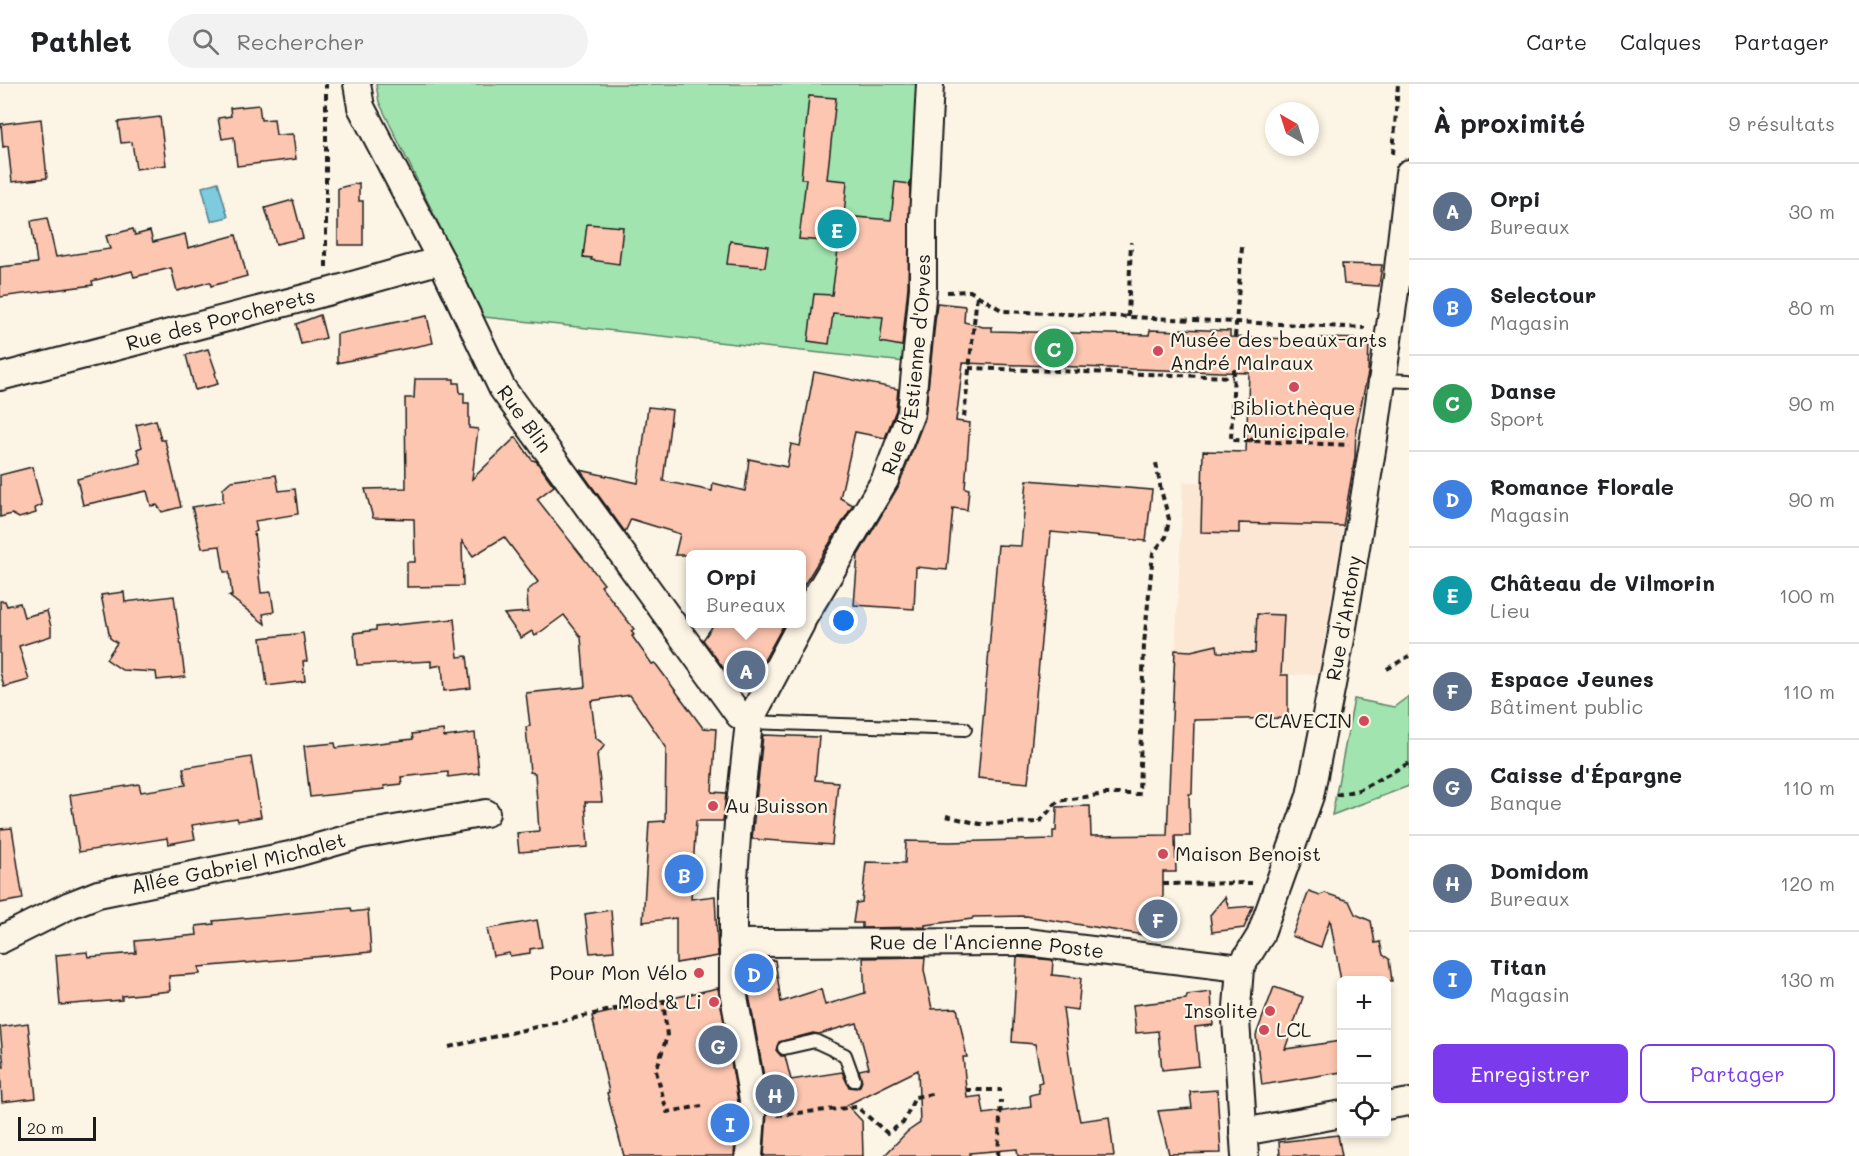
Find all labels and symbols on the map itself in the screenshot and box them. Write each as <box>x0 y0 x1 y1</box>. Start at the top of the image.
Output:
north arrow <box>1265 102 1319 156</box>
pin: E <box>818 206 856 252</box>
street label: Rue d'Estienne d'Orves <box>874 254 935 478</box>
street label: Rue des Porcherets <box>123 282 318 356</box>
pin: C <box>1034 326 1074 370</box>
place label: Musée des beaux-arts André Malraux <box>1170 326 1387 375</box>
marker: Musée des beaux-arts André Malraux <box>1151 344 1165 358</box>
street label: Rue Blin <box>492 379 558 457</box>
marker: Bibliothèque Municipale <box>1287 380 1301 394</box>
place label: Bibliothèque Municipale <box>1233 394 1355 443</box>
street label: Rue d'Antony <box>1319 553 1367 683</box>
your location <box>829 606 858 635</box>
pin: A <box>726 648 766 692</box>
place label: CLAVECIN <box>1254 707 1352 733</box>
marker: CLAVECIN <box>1357 714 1371 728</box>
place label: Au Buisson <box>725 792 828 818</box>
marker: Au Buisson <box>706 799 720 813</box>
street label: Allée Gabriel Michalet <box>129 826 348 899</box>
place label: Maison Benoist <box>1175 840 1321 866</box>
marker: Maison Benoist <box>1156 847 1170 861</box>
pin: B <box>664 852 704 896</box>
pin: F <box>1138 896 1178 942</box>
street label: Rue de l'Ancienne Poste <box>870 928 1105 963</box>
pin: D <box>734 950 774 996</box>
place label: Pour Mon Vélo <box>550 959 687 985</box>
marker: Pour Mon Vélo <box>692 966 706 980</box>
place label: Mod & Li <box>618 988 702 1014</box>
marker: Mod & Li <box>707 995 721 1009</box>
place label: Insolite <box>1184 997 1258 1023</box>
marker: Insolite <box>1263 1004 1277 1018</box>
place label: LCL <box>1276 1016 1312 1042</box>
pin: G <box>698 1022 738 1068</box>
marker: LCL <box>1257 1023 1271 1037</box>
pin: H <box>756 1072 794 1116</box>
pin: I <box>710 1100 750 1146</box>
scale bar <box>18 1114 96 1142</box>

